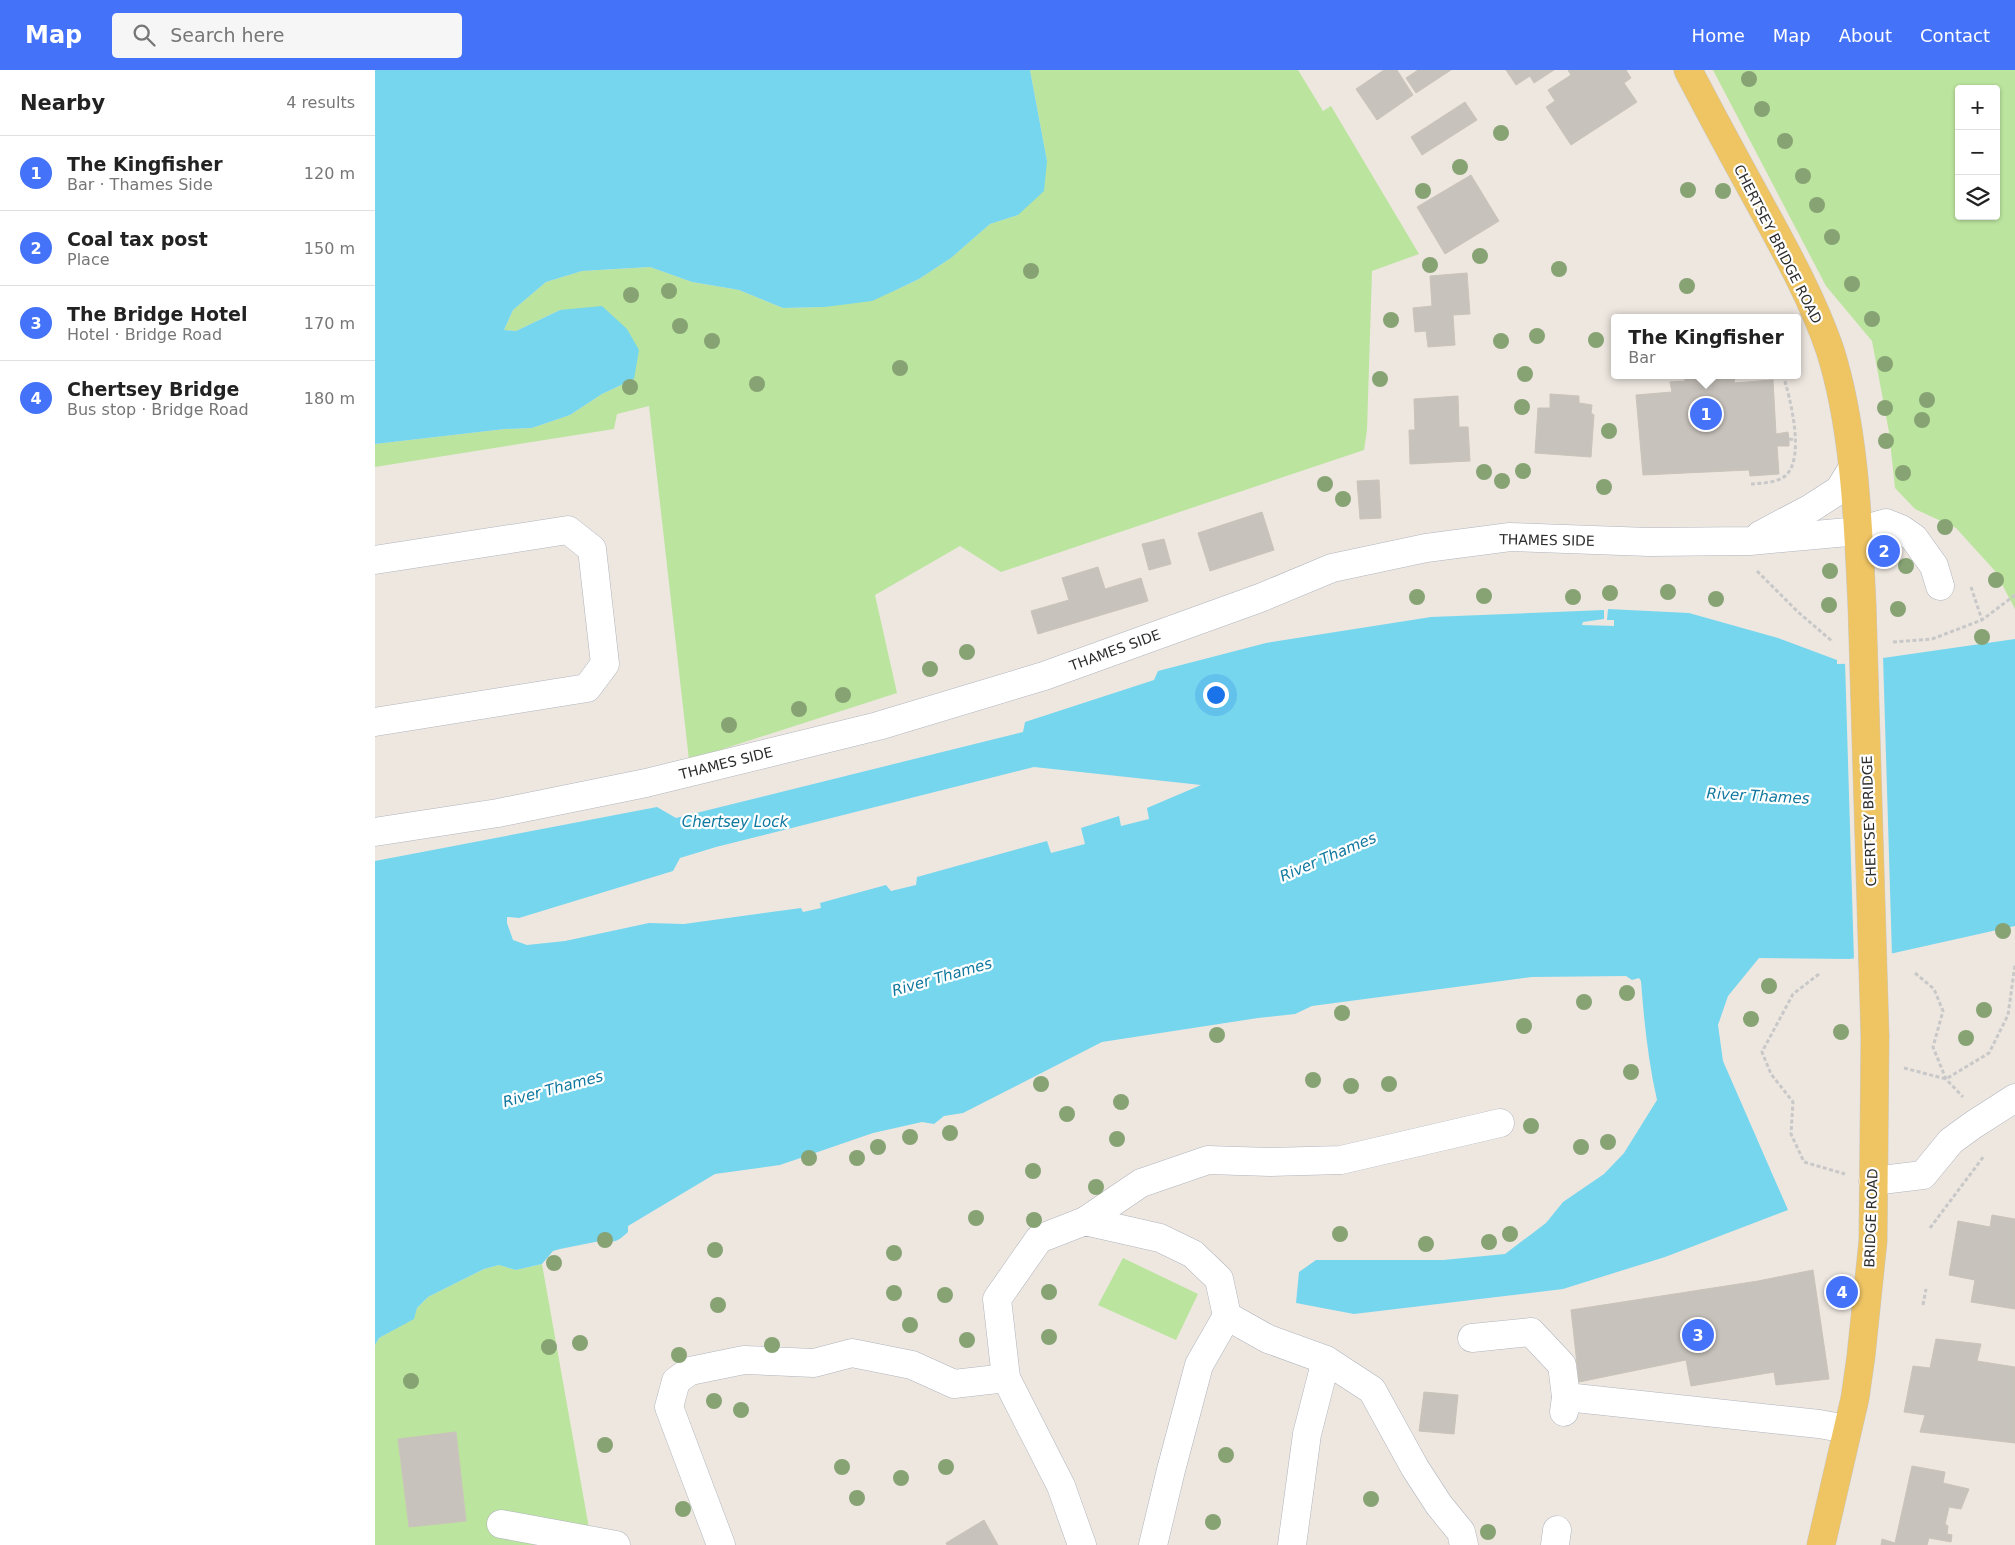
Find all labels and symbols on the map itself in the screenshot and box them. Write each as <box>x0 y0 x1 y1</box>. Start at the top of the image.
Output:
street label: CHERTSEY BRIDGE ROAD <box>1731 162 1825 326</box>
pin: 1 <box>1690 395 1722 433</box>
street label: THAMES SIDE <box>1498 531 1595 549</box>
pin: 2 <box>1868 532 1900 570</box>
street label: THAMES SIDE <box>1066 626 1163 674</box>
your location <box>1203 682 1229 708</box>
street label: THAMES SIDE <box>677 744 774 783</box>
street label: CHERTSEY BRIDGE <box>1859 755 1879 887</box>
water label: River Thames <box>1706 784 1810 808</box>
water label: Chertsey Lock <box>682 813 790 831</box>
water label: River Thames <box>1277 828 1379 885</box>
water label: River Thames <box>890 954 994 1000</box>
water label: River Thames <box>501 1067 605 1111</box>
street label: BRIDGE ROAD <box>1861 1168 1881 1268</box>
pin: 4 <box>1826 1273 1858 1311</box>
pin: 3 <box>1682 1316 1714 1354</box>

